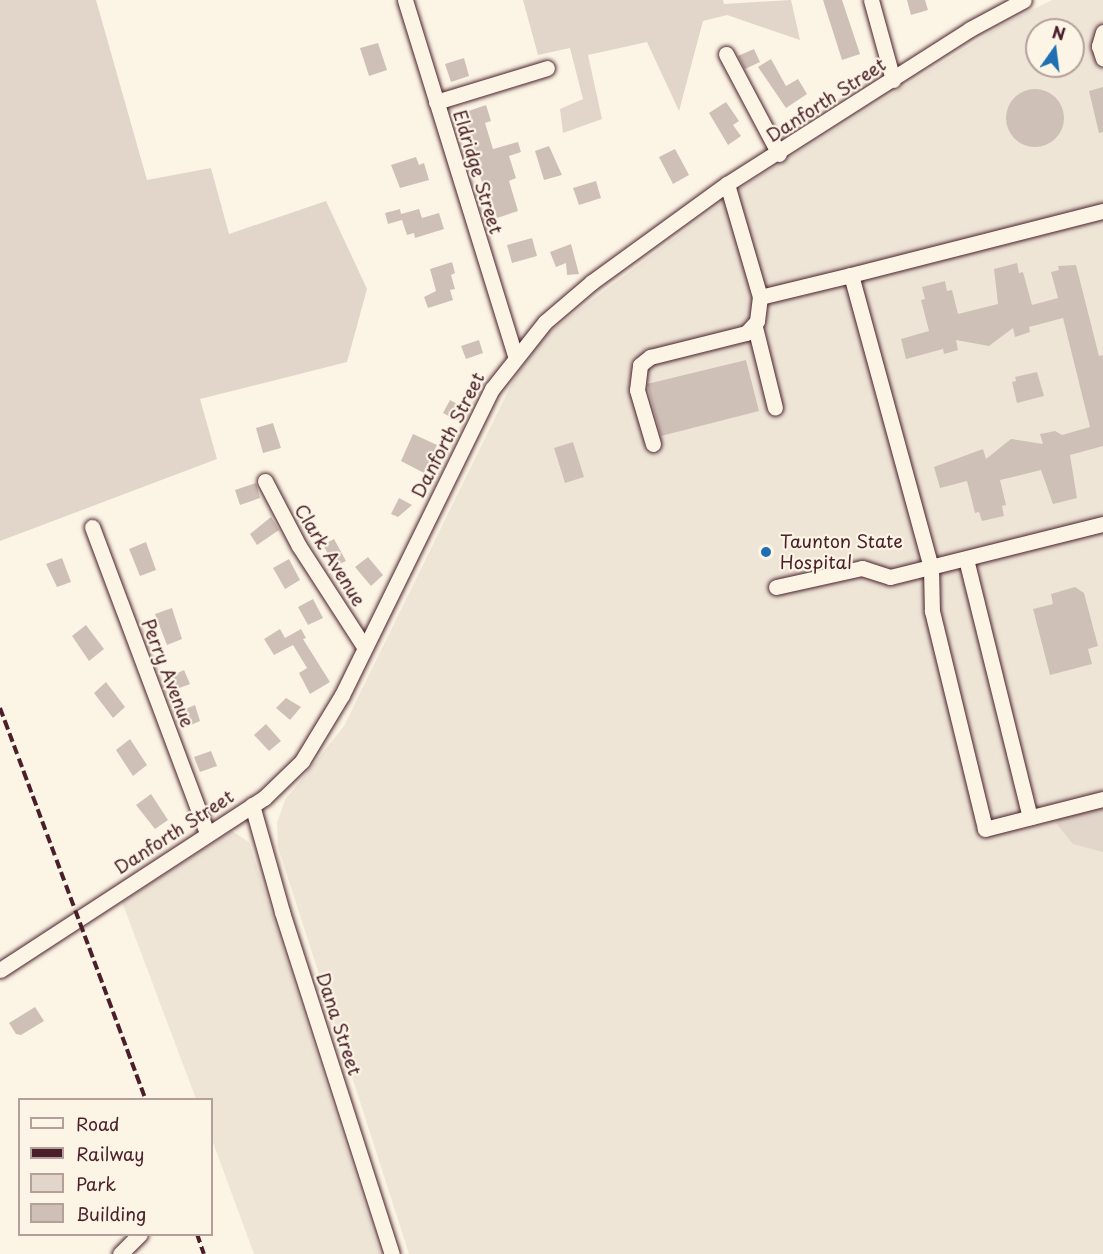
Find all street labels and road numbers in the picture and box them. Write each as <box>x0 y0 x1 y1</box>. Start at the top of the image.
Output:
street label: Danforth Street <box>762 53 890 147</box>
street label: Eldridge Street <box>449 107 507 237</box>
street label: Danforth Street <box>407 368 489 502</box>
street label: Clark Avenue <box>290 500 370 610</box>
street label: Perry Avenue <box>137 616 199 730</box>
street label: Danforth Street <box>110 785 238 879</box>
street label: Dana Street <box>312 970 366 1078</box>

